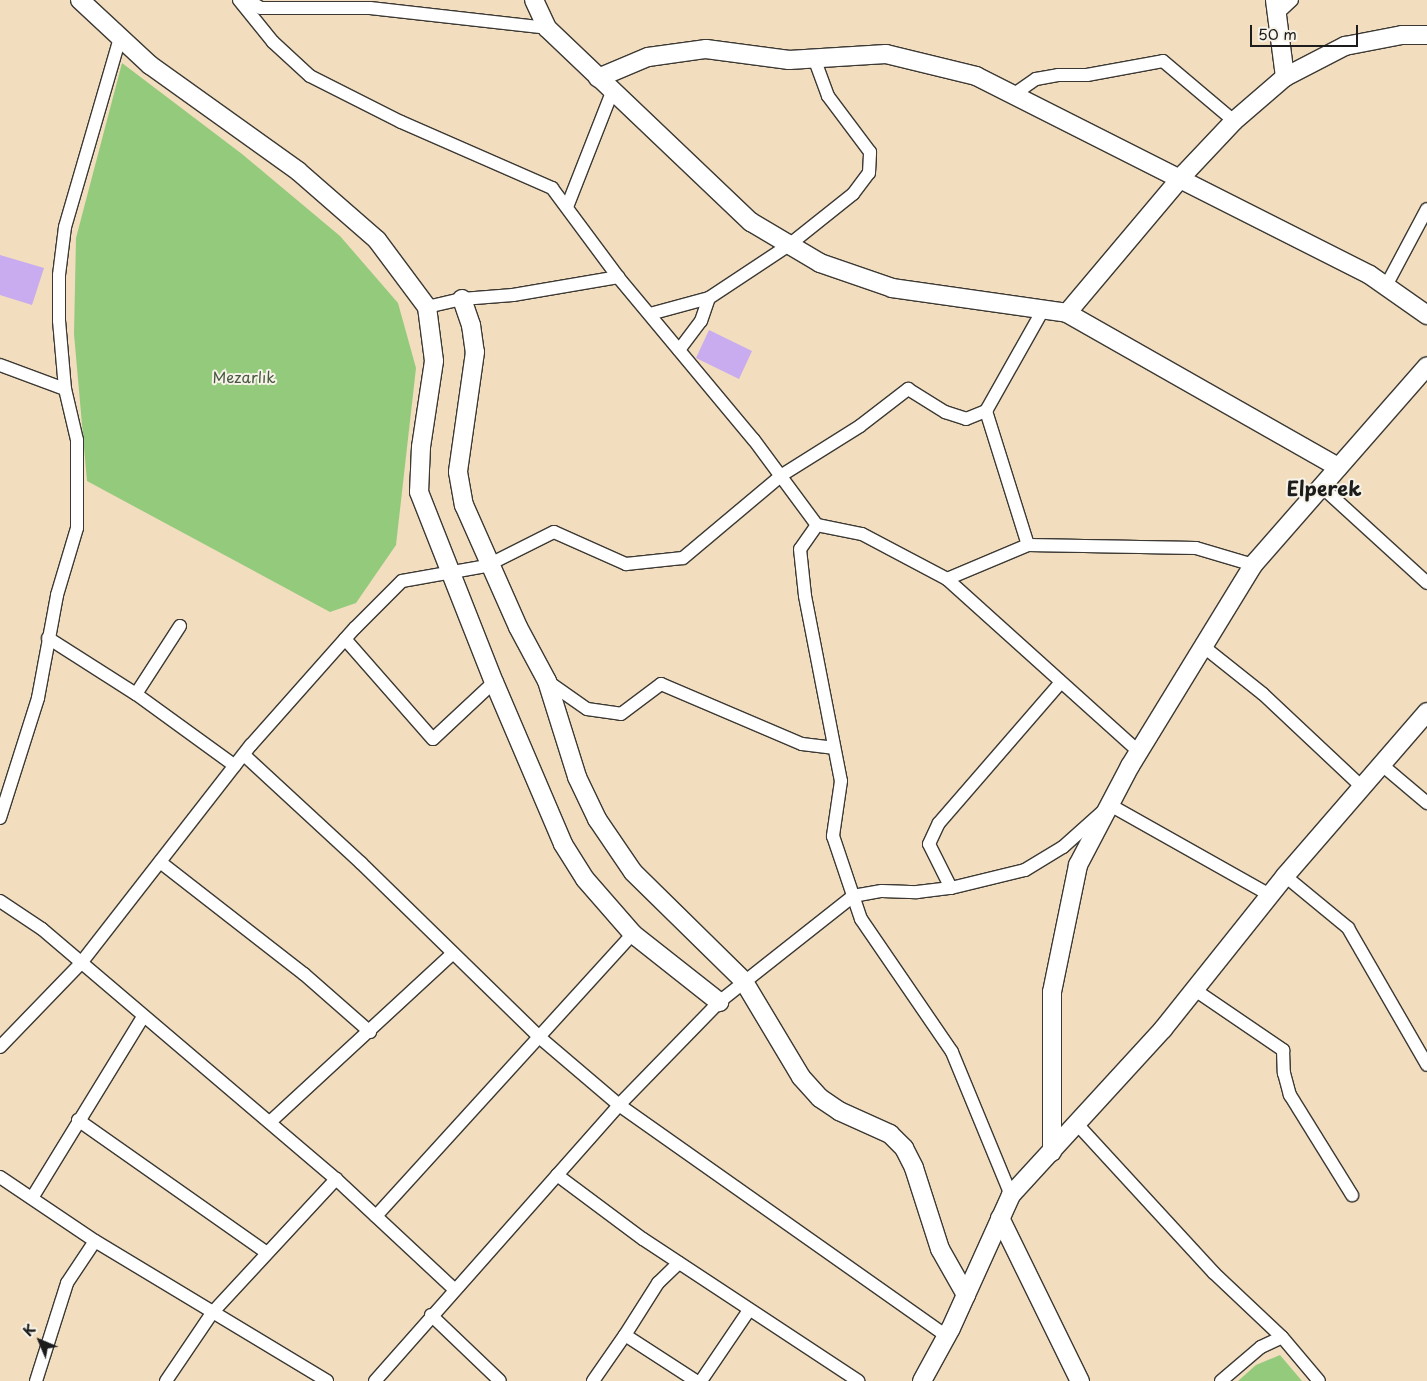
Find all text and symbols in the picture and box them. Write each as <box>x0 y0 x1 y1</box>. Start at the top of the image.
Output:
scale bar <box>1252 15 1360 47</box>
text: 50 m <box>1258 22 1297 45</box>
park label: Mezarlık <box>212 368 276 386</box>
district label: Elperek <box>1286 476 1362 500</box>
north arrow <box>15 1316 65 1366</box>
text: K <box>18 1319 40 1341</box>

